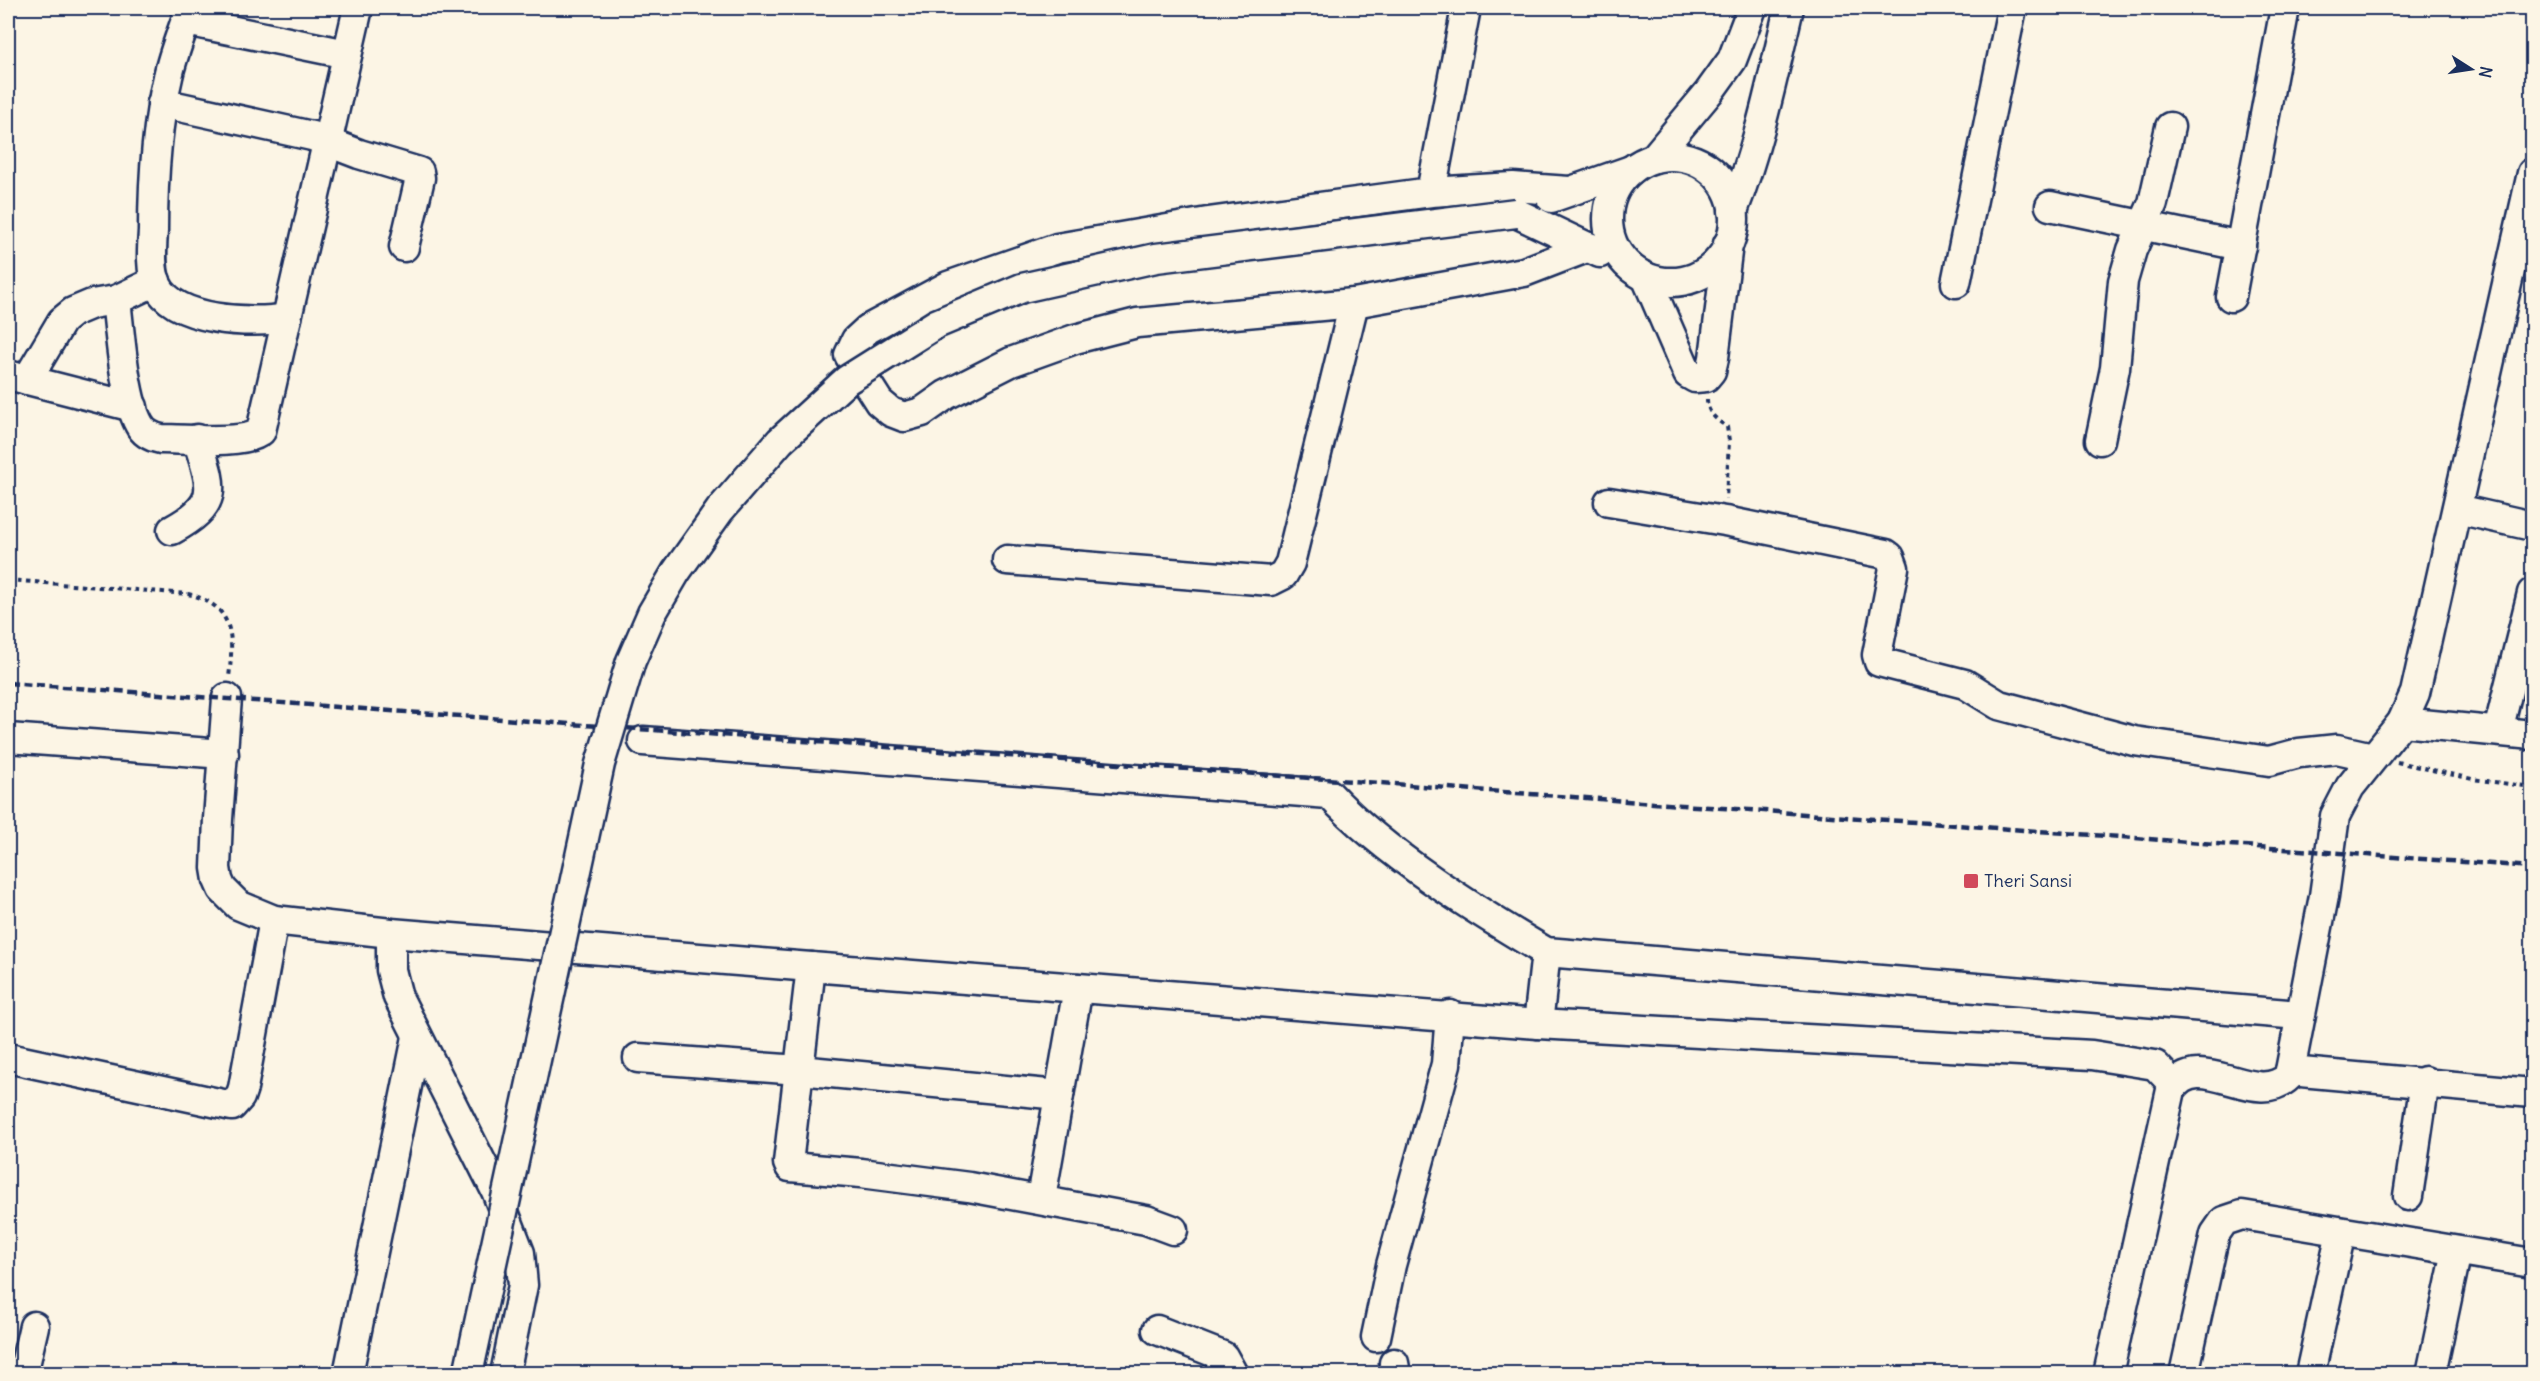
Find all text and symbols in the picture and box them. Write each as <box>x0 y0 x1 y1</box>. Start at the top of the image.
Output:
north arrow <box>2441 39 2501 99</box>
text: N <box>2475 65 2497 80</box>
place label: Theri Sansi <box>1984 869 2072 892</box>
marker: Theri Sansi <box>1962 872 1980 890</box>

